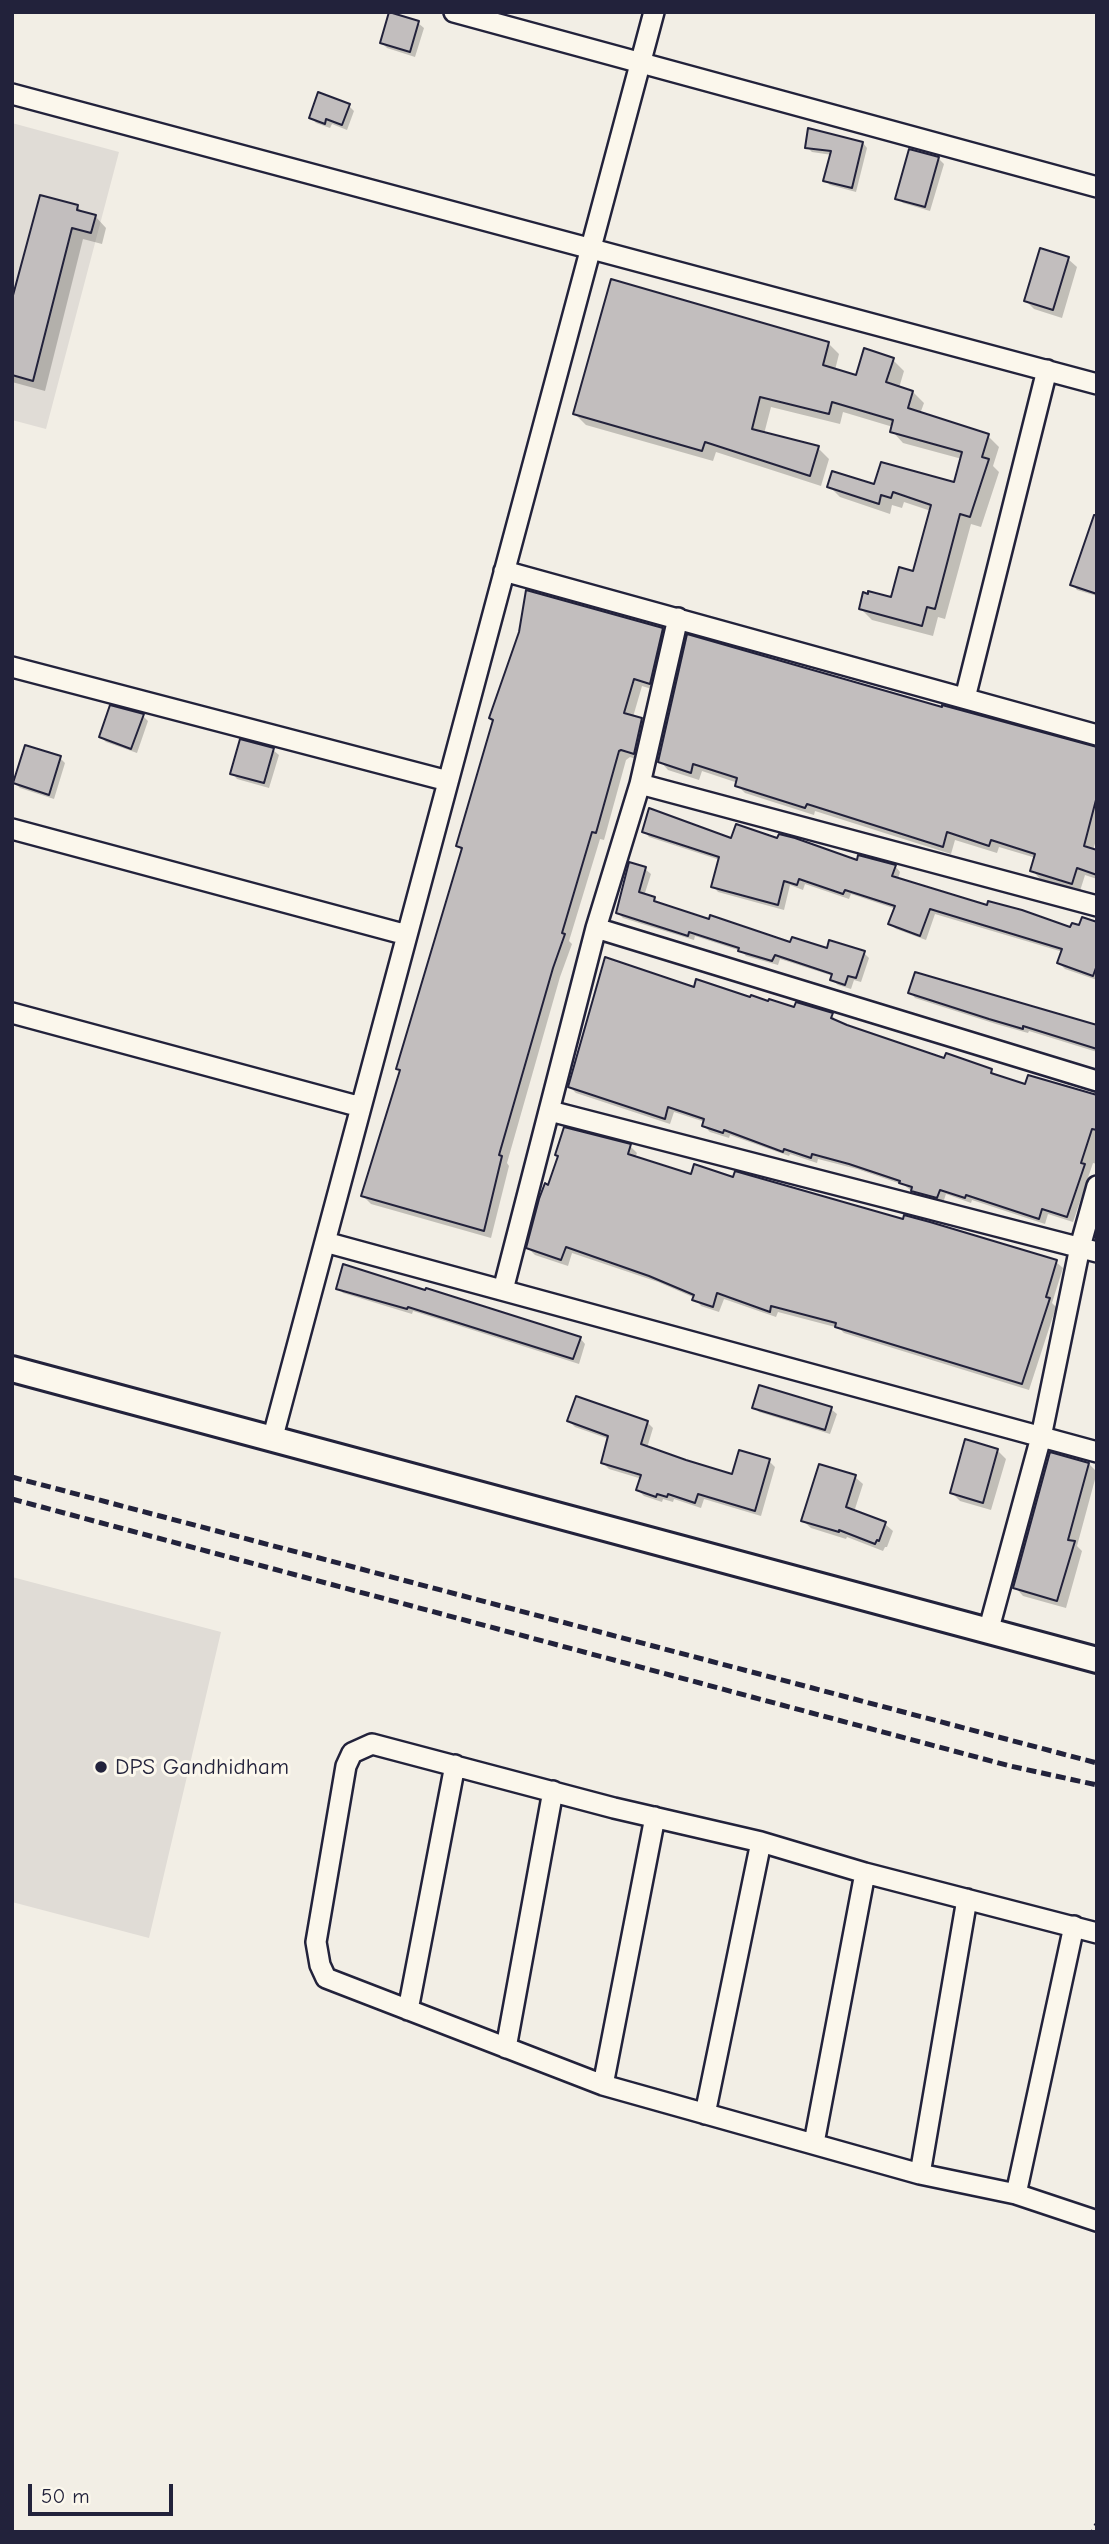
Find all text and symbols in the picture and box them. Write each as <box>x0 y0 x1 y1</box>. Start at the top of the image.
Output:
place label: DPS Gandhidham <box>115 1753 289 1781</box>
marker: DPS Gandhidham <box>93 1759 109 1775</box>
scale bar <box>32 2470 177 2514</box>
text: 50 m <box>41 2484 90 2508</box>

